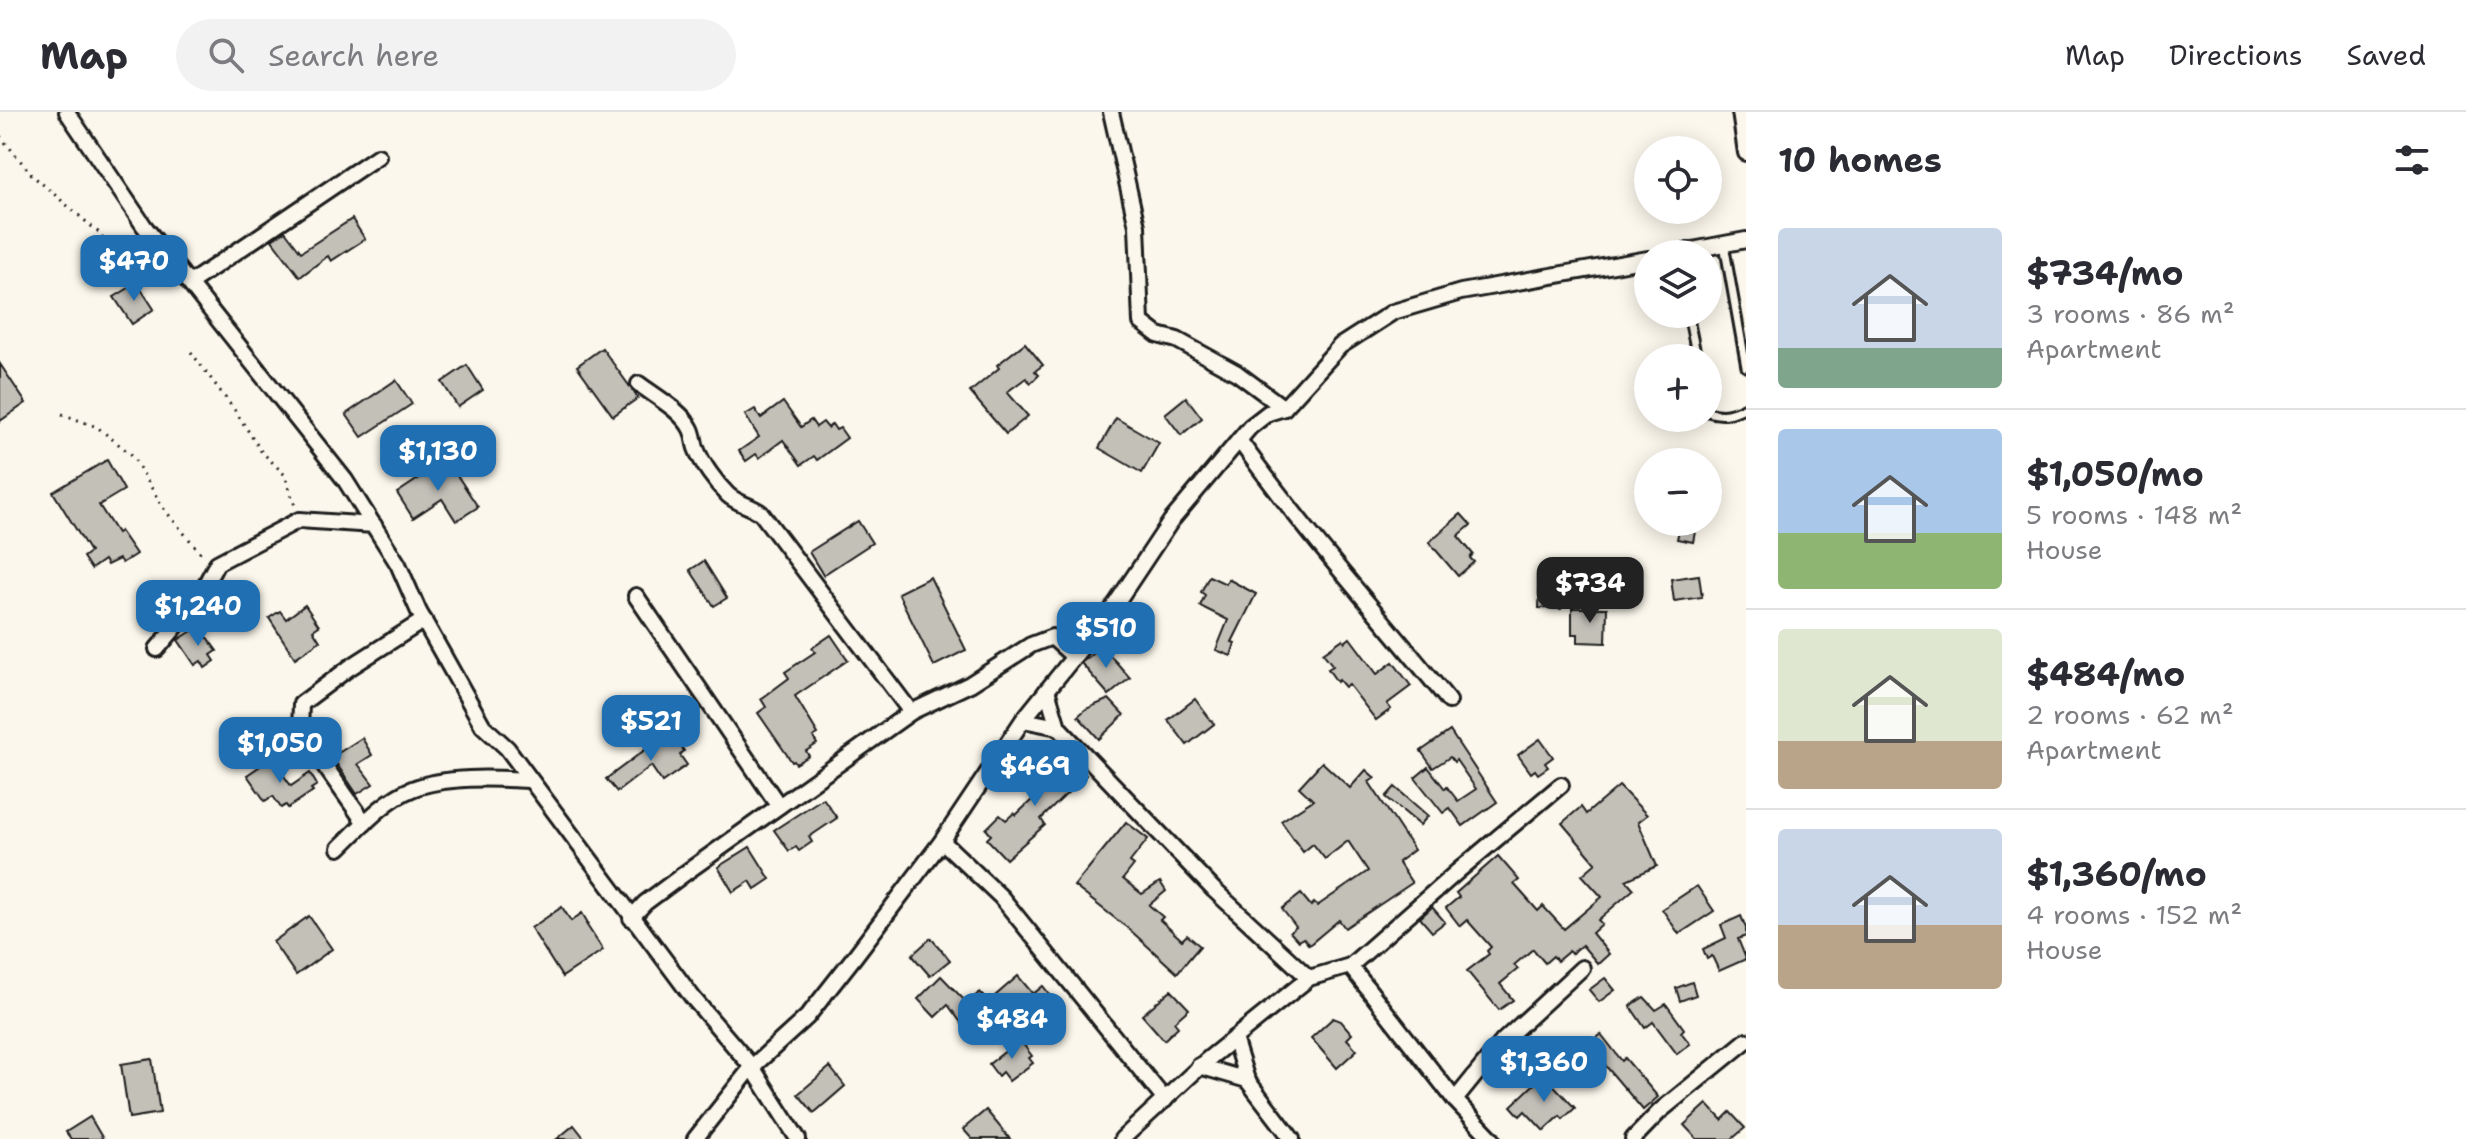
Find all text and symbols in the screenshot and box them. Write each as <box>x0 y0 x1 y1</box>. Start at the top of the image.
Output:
search box <box>176 19 736 91</box>
text: Map <box>40 30 128 81</box>
icon: search <box>204 33 248 77</box>
text: Search here <box>268 35 439 76</box>
text: Map <box>2065 36 2125 74</box>
text: Directions <box>2169 36 2303 74</box>
text: Saved <box>2347 36 2426 74</box>
map controls <box>1634 136 1722 536</box>
button: locate <box>1634 136 1722 224</box>
text: 10 homes <box>1778 137 1942 183</box>
icon: filters <box>2390 138 2434 182</box>
pin: $470 <box>87 235 181 303</box>
button: layers <box>1634 240 1722 328</box>
text: $470 <box>98 243 170 278</box>
text: $734/mo <box>2026 250 2184 296</box>
icon: home <box>1842 260 1938 356</box>
text: 3 rooms · 86 m² <box>2026 296 2235 331</box>
text: Apartment <box>2026 331 2162 366</box>
button: + <box>1634 344 1722 432</box>
pin: $1,130 <box>373 425 503 493</box>
text: $1,130 <box>398 433 478 468</box>
button: − <box>1634 448 1722 536</box>
text: $1,050/mo <box>2026 451 2204 497</box>
icon: home <box>1842 461 1938 557</box>
text: 5 rooms · 148 m² <box>2026 497 2242 532</box>
text: House <box>2026 532 2102 567</box>
pin: $734 <box>1543 557 1637 625</box>
text: $734 <box>1555 565 1625 600</box>
pin: $1,240 <box>133 580 263 648</box>
text: $1,240 <box>154 588 242 623</box>
pin: $510 <box>1059 602 1153 670</box>
text: $510 <box>1075 610 1137 645</box>
text: $484/mo <box>2026 651 2185 697</box>
icon: home <box>1842 661 1938 757</box>
pin: $521 <box>604 695 698 763</box>
text: 2 rooms · 62 m² <box>2026 697 2234 732</box>
text: $521 <box>620 703 682 738</box>
pin: $1,050 <box>215 717 345 785</box>
text: $1,050 <box>237 725 323 760</box>
text: Apartment <box>2026 732 2162 767</box>
pin: $469 <box>988 740 1082 808</box>
text: $469 <box>999 748 1071 783</box>
text: $1,360/mo <box>2026 851 2207 897</box>
icon: home <box>1842 861 1938 957</box>
text: 4 rooms · 152 m² <box>2026 897 2242 932</box>
text: House <box>2026 932 2102 967</box>
pin: $484 <box>965 993 1059 1061</box>
text: $484 <box>976 1001 1048 1036</box>
pin: $1,360 <box>1479 1036 1609 1104</box>
text: $1,360 <box>1500 1044 1588 1079</box>

